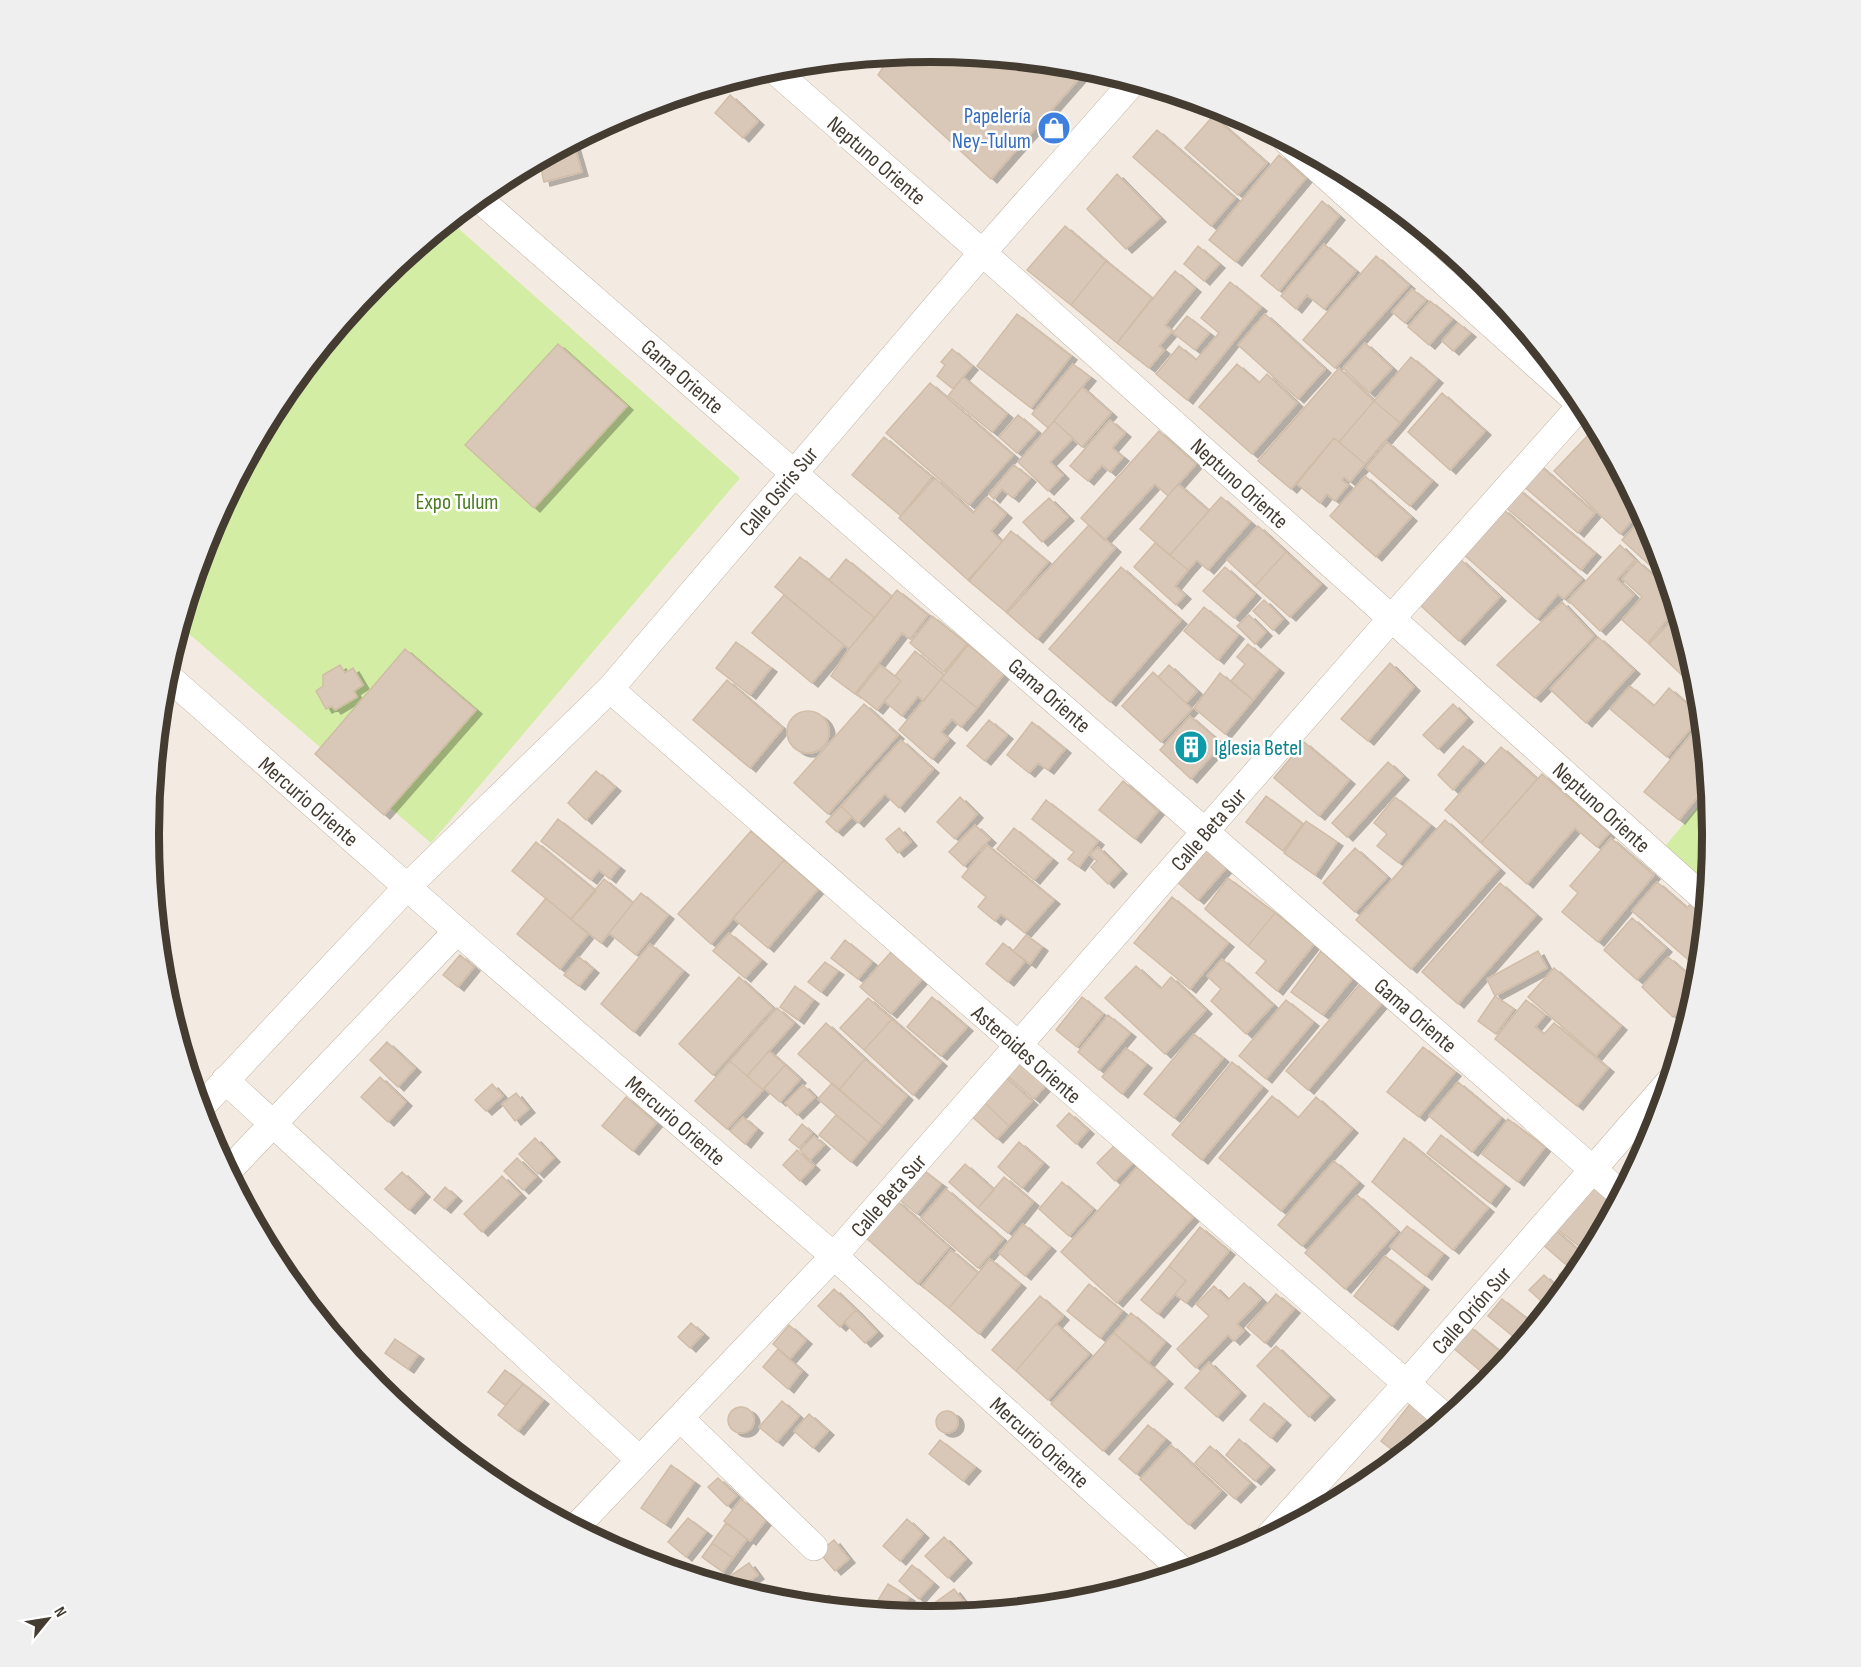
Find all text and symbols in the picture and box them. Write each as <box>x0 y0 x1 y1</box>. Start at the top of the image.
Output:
place label: Papelería Ney-Tulum <box>952 103 1031 155</box>
shop icon: Papelería Ney-Tulum <box>1036 110 1072 146</box>
street label: Neptuno Oriente <box>821 111 931 211</box>
street label: Gama Oriente <box>635 334 729 420</box>
street label: Neptuno Oriente <box>1185 433 1293 535</box>
street label: Calle Osiris Sur <box>734 442 824 542</box>
park label: Expo Tulum <box>415 489 499 516</box>
street label: Gama Oriente <box>1002 653 1096 739</box>
building icon: Iglesia Betel <box>1173 729 1209 765</box>
place label: Iglesia Betel <box>1214 735 1302 762</box>
street label: Mercurio Oriente <box>252 751 364 853</box>
street label: Neptuno Oriente <box>1547 757 1655 859</box>
street label: Calle Beta Sur <box>1166 783 1253 877</box>
street label: Gama Oriente <box>1368 973 1462 1059</box>
street label: Asteroides Oriente <box>965 1000 1086 1110</box>
street label: Mercurio Oriente <box>619 1070 731 1172</box>
street label: Calle Beta Sur <box>846 1149 933 1243</box>
street label: Calle Orión Sur <box>1427 1262 1518 1360</box>
street label: Mercurio Oriente <box>984 1392 1094 1495</box>
north arrow <box>18 1589 78 1649</box>
text: N <box>49 1604 70 1621</box>

